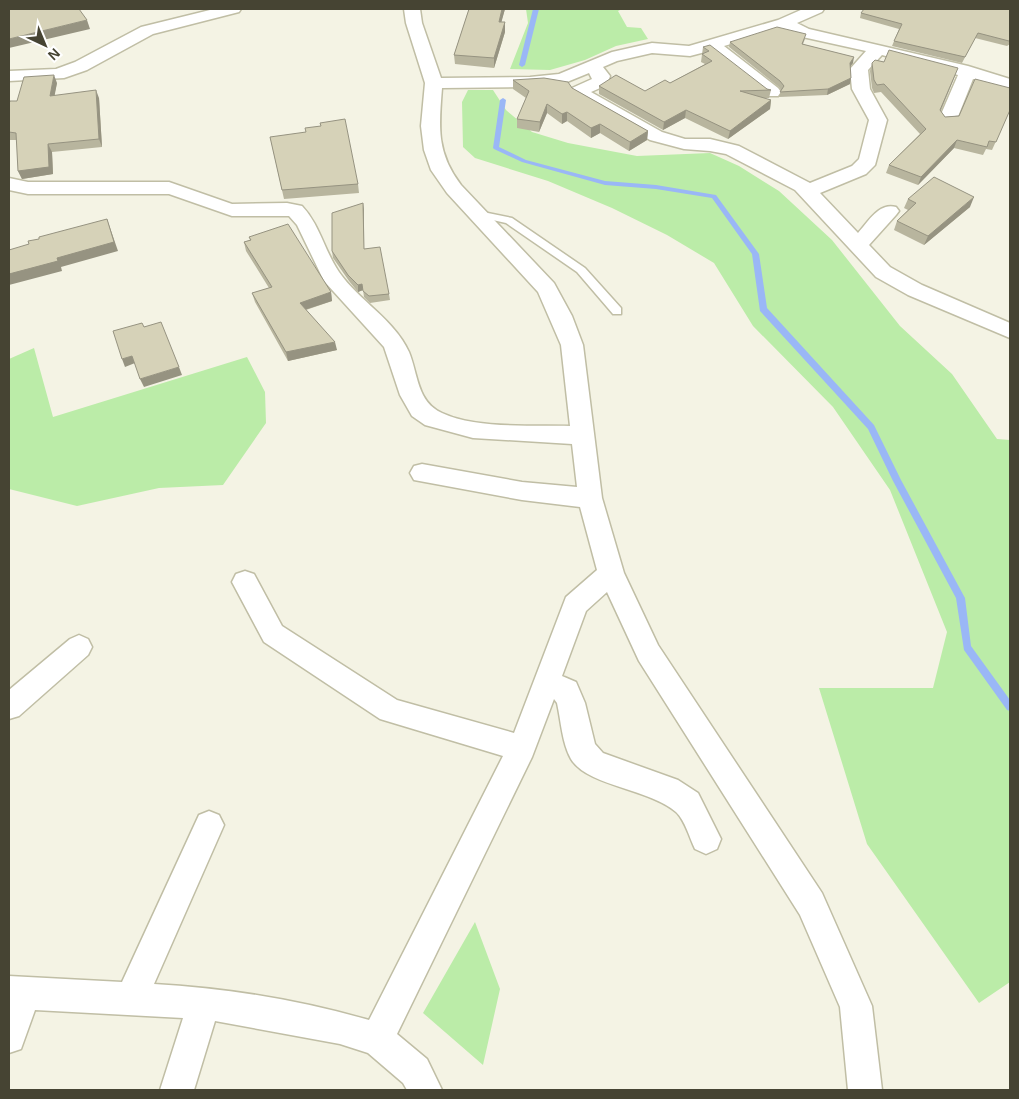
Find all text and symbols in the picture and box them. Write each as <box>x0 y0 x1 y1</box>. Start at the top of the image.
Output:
north arrow <box>20 20 70 70</box>
text: N <box>45 45 63 64</box>

